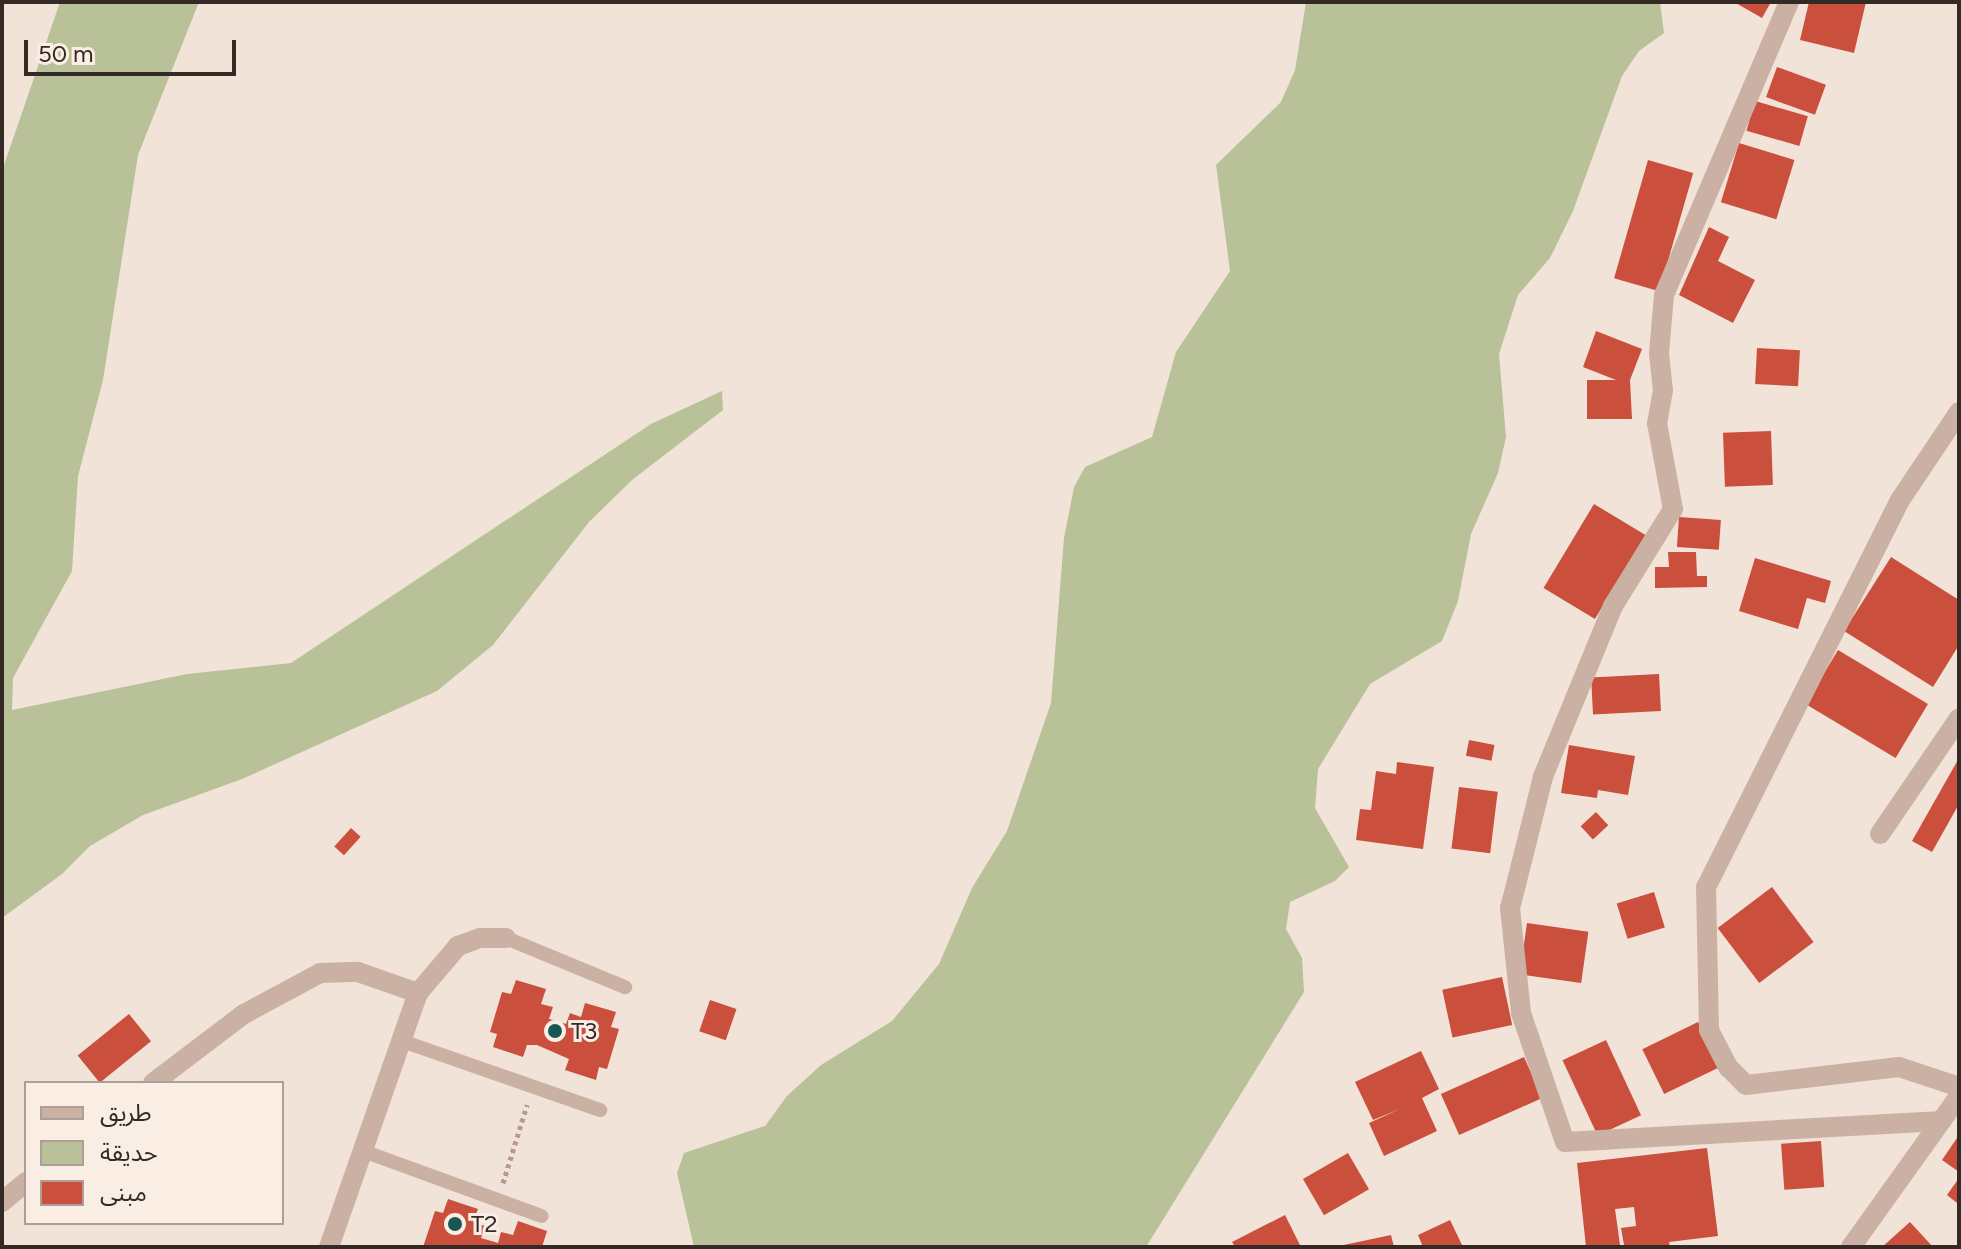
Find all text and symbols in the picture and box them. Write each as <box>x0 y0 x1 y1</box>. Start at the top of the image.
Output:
scale bar <box>28 24 240 74</box>
text: 50 m <box>38 39 94 68</box>
place label: T3 <box>571 1017 597 1045</box>
marker: T3 <box>546 1022 564 1040</box>
legend <box>24 1081 284 1225</box>
text: طريق <box>100 1098 152 1127</box>
text: حديقة <box>100 1138 158 1167</box>
text: مبنى <box>100 1178 147 1207</box>
place label: T2 <box>471 1210 498 1238</box>
marker: T2 <box>446 1215 464 1233</box>

